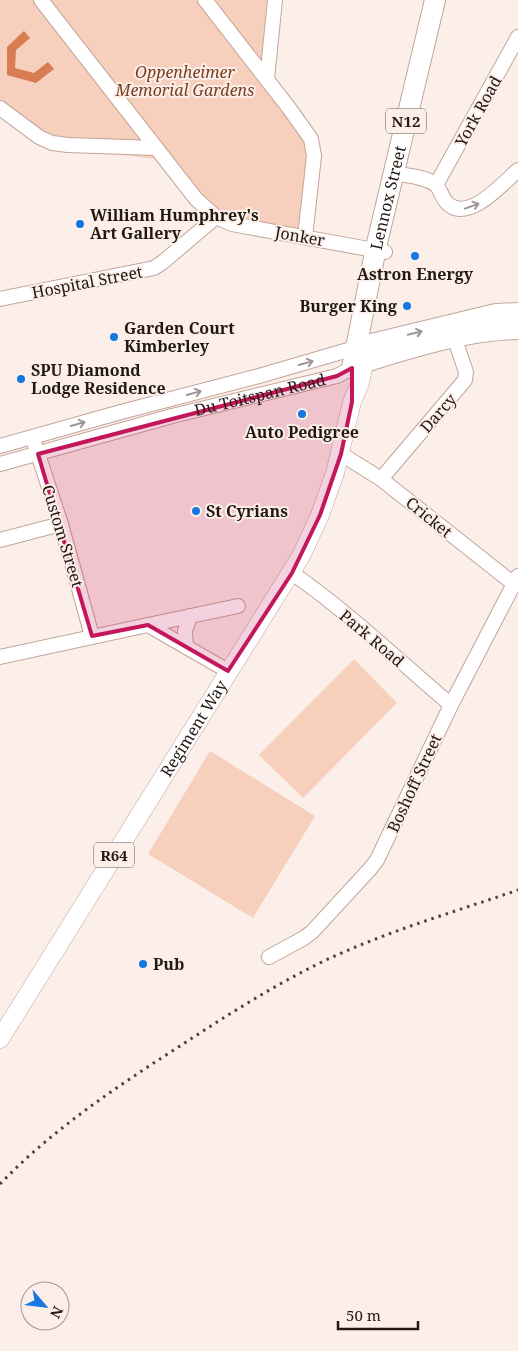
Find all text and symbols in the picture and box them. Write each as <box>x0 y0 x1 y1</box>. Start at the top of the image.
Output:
park label: Oppenheimer Memorial Gardens <box>114 61 255 101</box>
street label: York Road <box>449 72 507 151</box>
road number: N12 <box>386 108 426 134</box>
street label: Lennox Street <box>365 143 411 252</box>
one-way arrow <box>464 201 479 210</box>
place label: William Humphrey's Art Gallery <box>90 204 259 244</box>
marker: William Humphrey's Art Gallery <box>74 218 86 230</box>
street label: Jonker <box>272 221 327 251</box>
marker: Astron Energy <box>409 250 421 262</box>
street label: Hospital Street <box>30 260 145 304</box>
place label: Astron Energy <box>357 263 474 285</box>
place label: Burger King <box>300 295 397 317</box>
marker: Burger King <box>401 300 413 312</box>
place label: Garden Court Kimberley <box>124 317 235 357</box>
one-way arrow <box>407 328 423 337</box>
marker: Garden Court Kimberley <box>108 331 120 343</box>
one-way arrow <box>298 358 314 367</box>
place label: SPU Diamond Lodge Residence <box>31 359 166 399</box>
street label: Du Toitspan Road <box>192 368 328 421</box>
marker: SPU Diamond Lodge Residence <box>15 373 27 385</box>
one-way arrow <box>185 388 201 397</box>
street label: Darcy <box>415 388 462 437</box>
marker: Auto Pedigree <box>296 408 308 420</box>
one-way arrow <box>70 418 86 428</box>
place label: Auto Pedigree <box>245 421 359 443</box>
street label: Custom Street <box>37 482 89 590</box>
street label: Cricket <box>401 492 457 543</box>
place label: St Cyrians <box>206 500 288 522</box>
marker: St Cyrians <box>190 505 202 517</box>
street label: Park Road <box>335 604 409 672</box>
street label: Regiment Way <box>155 675 233 781</box>
street label: Boshoff Street <box>382 730 447 836</box>
road number: R64 <box>94 842 134 868</box>
place label: Pub <box>153 953 184 975</box>
marker: Pub <box>137 958 149 970</box>
north arrow <box>20 1281 70 1331</box>
scale bar <box>338 1298 418 1330</box>
text: N <box>46 1303 68 1322</box>
text: 50 m <box>346 1305 381 1325</box>

